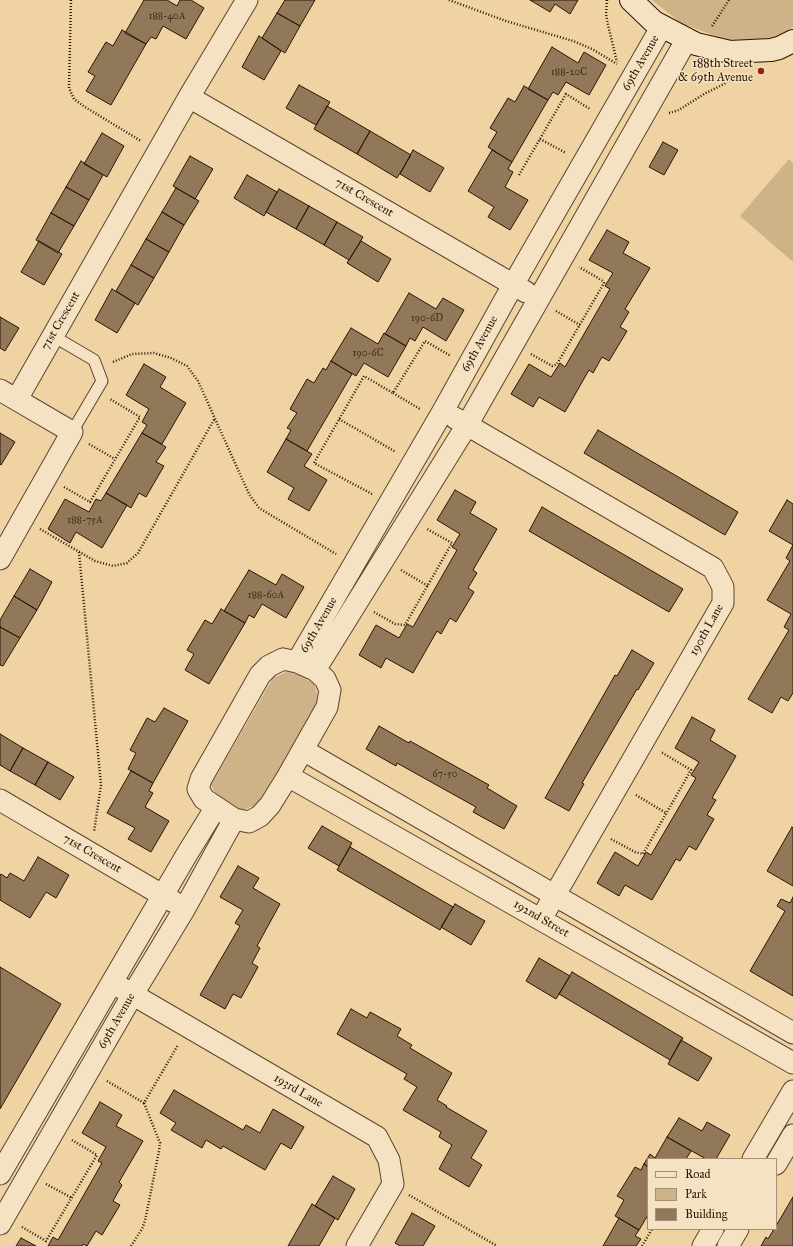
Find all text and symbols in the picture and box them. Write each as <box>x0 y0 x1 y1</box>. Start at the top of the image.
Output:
house number: 188-40A <box>149 11 185 23</box>
street label: 69th Avenue <box>619 32 663 94</box>
place label: 188th Street & 69th Avenue <box>678 57 753 85</box>
marker: 188th Street & 69th Avenue <box>756 66 766 76</box>
house number: 188-20C <box>551 67 587 79</box>
street label: 71st Crescent <box>332 175 396 221</box>
street label: 71st Crescent <box>38 289 84 353</box>
house number: 190-6D <box>411 313 443 325</box>
street label: 69th Avenue <box>459 313 501 375</box>
house number: 190-6C <box>352 348 384 360</box>
house number: 188-75A <box>67 515 103 527</box>
house number: 188-60A <box>248 590 284 602</box>
street label: 69th Avenue <box>297 594 341 656</box>
street label: 190th Lane <box>687 602 727 658</box>
house number: 67-50 <box>432 769 458 781</box>
street label: 71st Crescent <box>60 831 124 877</box>
street label: 192nd Street <box>511 897 571 941</box>
street label: 69th Avenue <box>95 990 139 1052</box>
street label: 193rd Lane <box>271 1071 325 1111</box>
legend <box>647 1158 777 1230</box>
text: Road <box>685 1167 711 1181</box>
text: Park <box>685 1187 707 1201</box>
text: Building <box>685 1207 727 1221</box>

